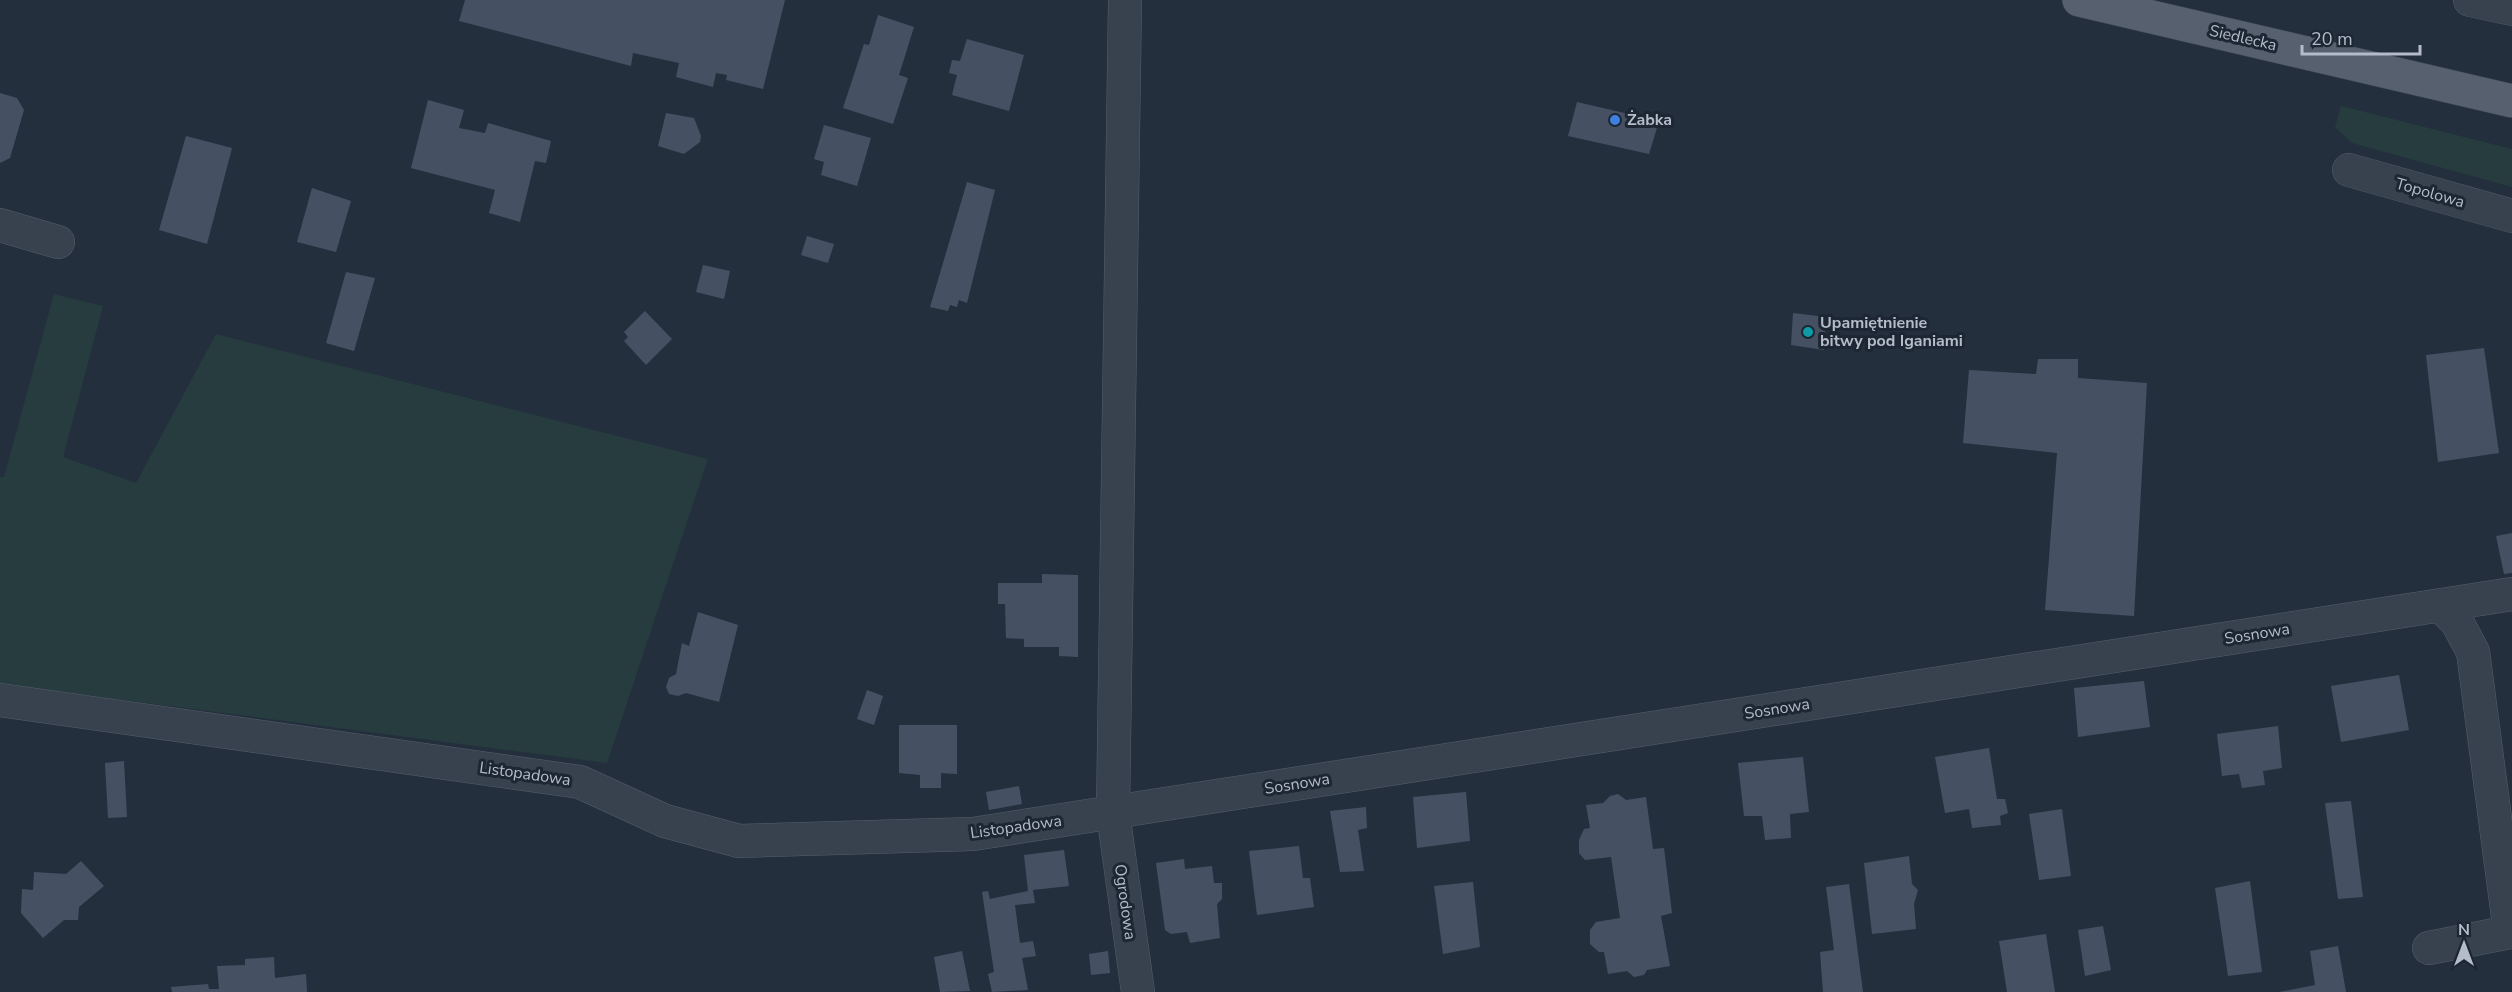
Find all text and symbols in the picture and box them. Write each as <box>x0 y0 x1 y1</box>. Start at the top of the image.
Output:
scale bar <box>2302 18 2420 56</box>
street label: Siedlecka <box>2207 20 2279 56</box>
text: 20 m <box>2311 27 2353 51</box>
place label: Żabka <box>1627 109 1672 131</box>
marker: Żabka <box>1608 113 1622 127</box>
street label: Topolowa <box>2393 173 2467 213</box>
place label: Upamiętnienie bitwy pod Iganiami <box>1820 312 1963 352</box>
marker: Upamiętnienie bitwy pod Iganiami <box>1801 325 1815 339</box>
street label: Sosnowa <box>2223 618 2291 650</box>
street label: Sosnowa <box>1743 693 1811 725</box>
street label: Listopadowa <box>478 757 572 791</box>
street label: Sosnowa <box>1263 768 1331 800</box>
street label: Listopadowa <box>969 810 1063 844</box>
street label: Ogrodowa <box>1109 863 1141 941</box>
north arrow <box>2434 914 2494 974</box>
text: N <box>2458 919 2470 941</box>

